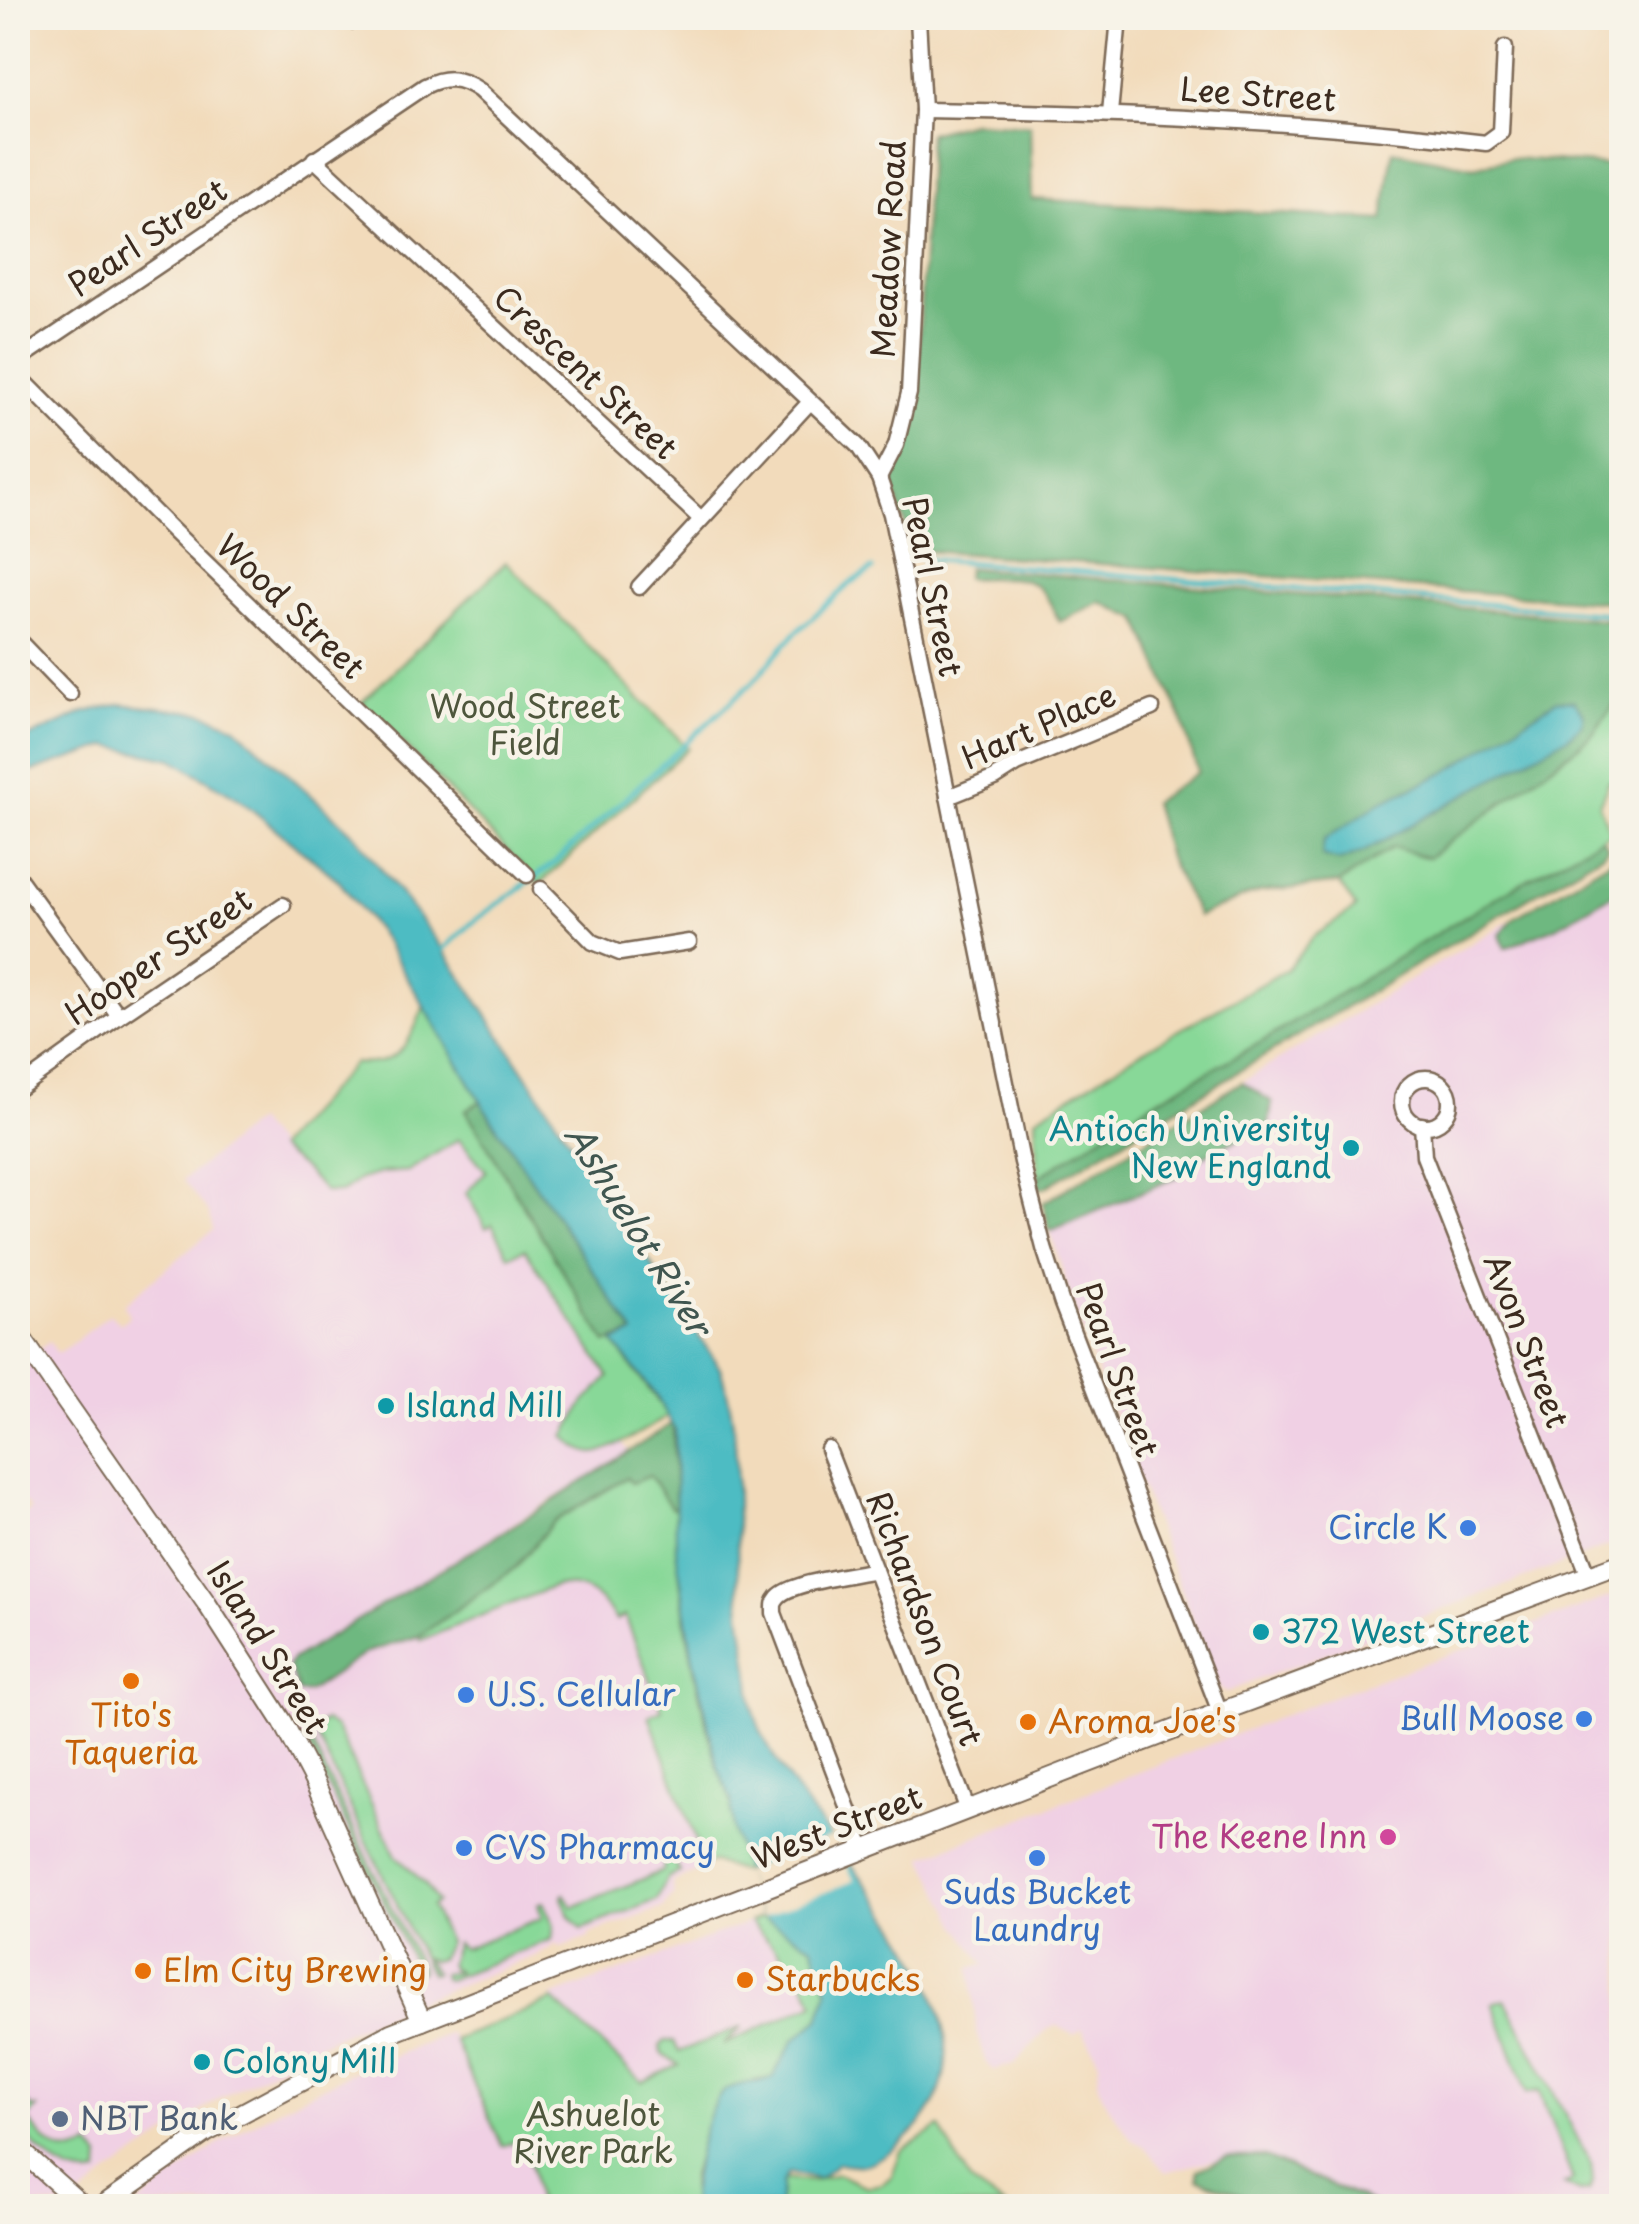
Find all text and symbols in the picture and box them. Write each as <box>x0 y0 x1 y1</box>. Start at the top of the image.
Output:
street label: Lee Street <box>1178 64 1338 122</box>
street label: Meadow Road <box>857 139 917 359</box>
street label: Pearl Street <box>58 165 236 307</box>
street label: Crescent Street <box>483 273 689 470</box>
street label: Pearl Street <box>892 492 976 681</box>
street label: Wood Street <box>206 522 377 689</box>
street label: Hart Place <box>953 670 1123 781</box>
park label: Wood Street Field <box>429 681 621 766</box>
street label: Hooper Street <box>55 875 261 1036</box>
place label: Antioch University New England <box>1049 1104 1331 1189</box>
water label: Ashuelot River <box>554 1112 729 1349</box>
marker: Antioch University New England <box>1340 1137 1362 1159</box>
street label: Avon Street <box>1473 1247 1583 1434</box>
street label: Pearl Street <box>1065 1275 1173 1463</box>
place label: Island Mill <box>406 1380 563 1428</box>
marker: Island Mill <box>375 1395 397 1417</box>
street label: Richardson Court <box>855 1484 996 1753</box>
place label: Circle K <box>1328 1502 1448 1550</box>
marker: Circle K <box>1457 1517 1479 1539</box>
street label: Island Street <box>196 1551 341 1743</box>
place label: 372 West Street <box>1281 1606 1530 1654</box>
marker: 372 West Street <box>1250 1621 1272 1643</box>
place label: U.S. Cellular <box>486 1669 676 1717</box>
marker: Tito's Taqueria <box>120 1670 142 1692</box>
marker: U.S. Cellular <box>455 1684 477 1706</box>
place label: Tito's Taqueria <box>64 1690 198 1775</box>
place label: Bull Moose <box>1398 1693 1564 1741</box>
place label: Aroma Joe's <box>1048 1696 1236 1744</box>
marker: Bull Moose <box>1573 1708 1595 1730</box>
marker: Aroma Joe's <box>1017 1711 1039 1733</box>
street label: West Street <box>744 1772 928 1881</box>
place label: The Keene Inn <box>1151 1811 1368 1859</box>
place label: CVS Pharmacy <box>484 1822 715 1870</box>
marker: The Keene Inn <box>1377 1826 1399 1848</box>
marker: CVS Pharmacy <box>453 1837 475 1859</box>
marker: Suds Bucket Laundry <box>1026 1847 1048 1869</box>
place label: Suds Bucket Laundry <box>943 1867 1131 1952</box>
place label: Elm City Brewing <box>163 1945 427 1993</box>
place label: Starbucks <box>765 1954 920 2002</box>
marker: Elm City Brewing <box>132 1960 154 1982</box>
marker: Starbucks <box>734 1969 756 1991</box>
place label: Colony Mill <box>222 2036 396 2084</box>
marker: Colony Mill <box>191 2051 213 2073</box>
park label: Ashuelot River Park <box>513 2089 673 2174</box>
place label: NBT Bank <box>80 2093 238 2141</box>
marker: NBT Bank <box>49 2108 71 2130</box>

